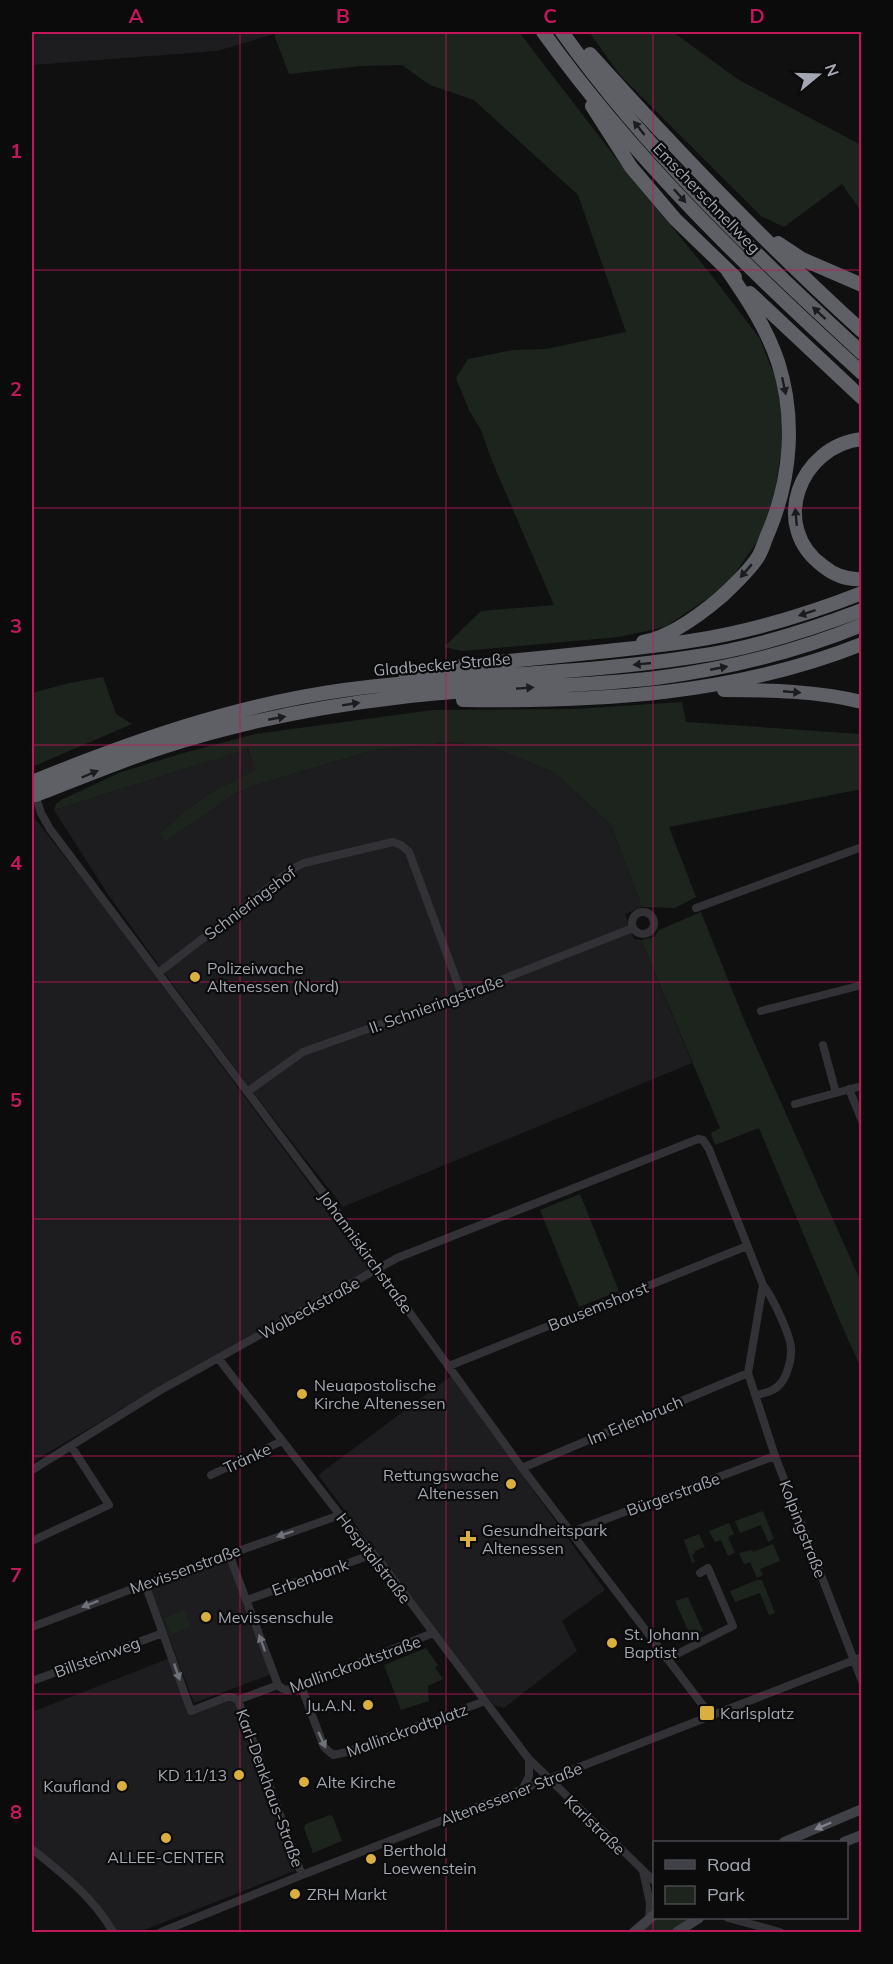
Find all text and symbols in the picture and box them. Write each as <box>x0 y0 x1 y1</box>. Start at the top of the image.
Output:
text: A <box>129 3 144 28</box>
text: B <box>336 3 350 28</box>
text: C <box>543 3 557 28</box>
text: D <box>749 3 765 28</box>
north arrow <box>788 45 848 105</box>
text: N <box>821 61 844 79</box>
one-way arrow <box>633 120 646 136</box>
text: 1 <box>10 138 22 163</box>
street label: Emscherschnellweg <box>649 138 765 258</box>
one-way arrow <box>673 188 686 203</box>
one-way arrow <box>811 306 826 320</box>
text: 2 <box>10 376 22 401</box>
one-way arrow <box>779 376 789 395</box>
one-way arrow <box>791 508 801 527</box>
one-way arrow <box>740 563 753 578</box>
one-way arrow <box>798 609 816 618</box>
text: 3 <box>10 613 22 638</box>
street label: Gladbecker Straße <box>373 648 511 680</box>
one-way arrow <box>633 659 652 669</box>
one-way arrow <box>710 663 729 672</box>
one-way arrow <box>516 683 535 692</box>
one-way arrow <box>783 687 802 697</box>
one-way arrow <box>342 699 361 708</box>
one-way arrow <box>267 713 286 722</box>
one-way arrow <box>82 769 100 779</box>
text: 4 <box>10 850 22 875</box>
street label: Schnieringshof <box>200 862 300 944</box>
place label: Polizeiwache Altenessen (Nord) <box>207 958 340 996</box>
marker: Polizeiwache Altenessen (Nord) <box>188 970 202 984</box>
street label: II. Schnieringstraße <box>366 970 506 1038</box>
text: 5 <box>10 1087 22 1112</box>
street label: Johanniskirchstraße <box>315 1187 417 1317</box>
street label: Wolbeckstraße <box>255 1272 363 1344</box>
street label: Bausemshorst <box>545 1277 651 1335</box>
text: 6 <box>10 1325 22 1350</box>
place label: Neuapostolische Kirche Altenessen <box>314 1375 446 1413</box>
marker: Neuapostolische Kirche Altenessen <box>295 1387 309 1401</box>
street label: Im Erlenbruch <box>584 1391 686 1449</box>
street label: Tränke <box>220 1438 274 1478</box>
place label: Rettungswache Altenessen <box>383 1465 499 1503</box>
street label: Bürgerstraße <box>624 1468 722 1520</box>
marker: Rettungswache Altenessen <box>504 1477 518 1491</box>
street label: Kolpingstraße <box>775 1477 831 1581</box>
street label: Hospitalstraße <box>332 1509 416 1607</box>
place label: Gesundheitspark Altenessen <box>482 1520 608 1558</box>
one-way arrow <box>276 1530 294 1540</box>
marker: Gesundheitspark Altenessen <box>459 1530 477 1548</box>
street label: Mevissenstraße <box>127 1540 243 1598</box>
street label: Erbenbank <box>269 1554 352 1600</box>
text: 7 <box>10 1562 22 1587</box>
one-way arrow <box>81 1600 99 1610</box>
place label: Mevissenschule <box>218 1607 334 1627</box>
marker: Mevissenschule <box>199 1610 213 1624</box>
place label: St. Johann Baptist <box>624 1624 700 1662</box>
street label: Mallinckrodtstraße <box>287 1631 423 1697</box>
street label: Billsteinweg <box>51 1632 143 1682</box>
one-way arrow <box>257 1633 267 1651</box>
marker: St. Johann Baptist <box>605 1636 619 1650</box>
one-way arrow <box>172 1663 182 1681</box>
place label: Ju.A.N. <box>306 1695 356 1715</box>
marker: Ju.A.N. <box>361 1698 375 1712</box>
street label: Mallinckrodtplatz <box>344 1699 470 1761</box>
place label: Karlsplatz <box>720 1703 794 1723</box>
marker: Karlsplatz <box>698 1704 716 1722</box>
street label: Karl-Denkhaus-Straße <box>232 1706 308 1870</box>
one-way arrow <box>318 1732 327 1749</box>
street label: Altenessener Straße <box>437 1758 585 1830</box>
place label: KD 11/13 <box>158 1765 227 1785</box>
marker: KD 11/13 <box>232 1768 246 1782</box>
place label: Alte Kirche <box>316 1772 396 1792</box>
marker: Alte Kirche <box>297 1775 311 1789</box>
place label: Kaufland <box>43 1776 110 1796</box>
marker: Kaufland <box>115 1779 129 1793</box>
street label: Karlstraße <box>560 1791 630 1859</box>
text: 8 <box>10 1799 22 1824</box>
one-way arrow <box>813 1821 831 1831</box>
marker: ALLEE-CENTER <box>159 1831 173 1845</box>
place label: Berthold Loewenstein <box>383 1840 477 1878</box>
legend <box>653 1841 848 1919</box>
place label: ALLEE-CENTER <box>107 1847 225 1867</box>
marker: Berthold Loewenstein <box>364 1852 378 1866</box>
text: Road <box>707 1853 751 1876</box>
text: Park <box>707 1883 746 1906</box>
place label: ZRH Markt <box>307 1884 387 1904</box>
marker: ZRH Markt <box>288 1887 302 1901</box>

